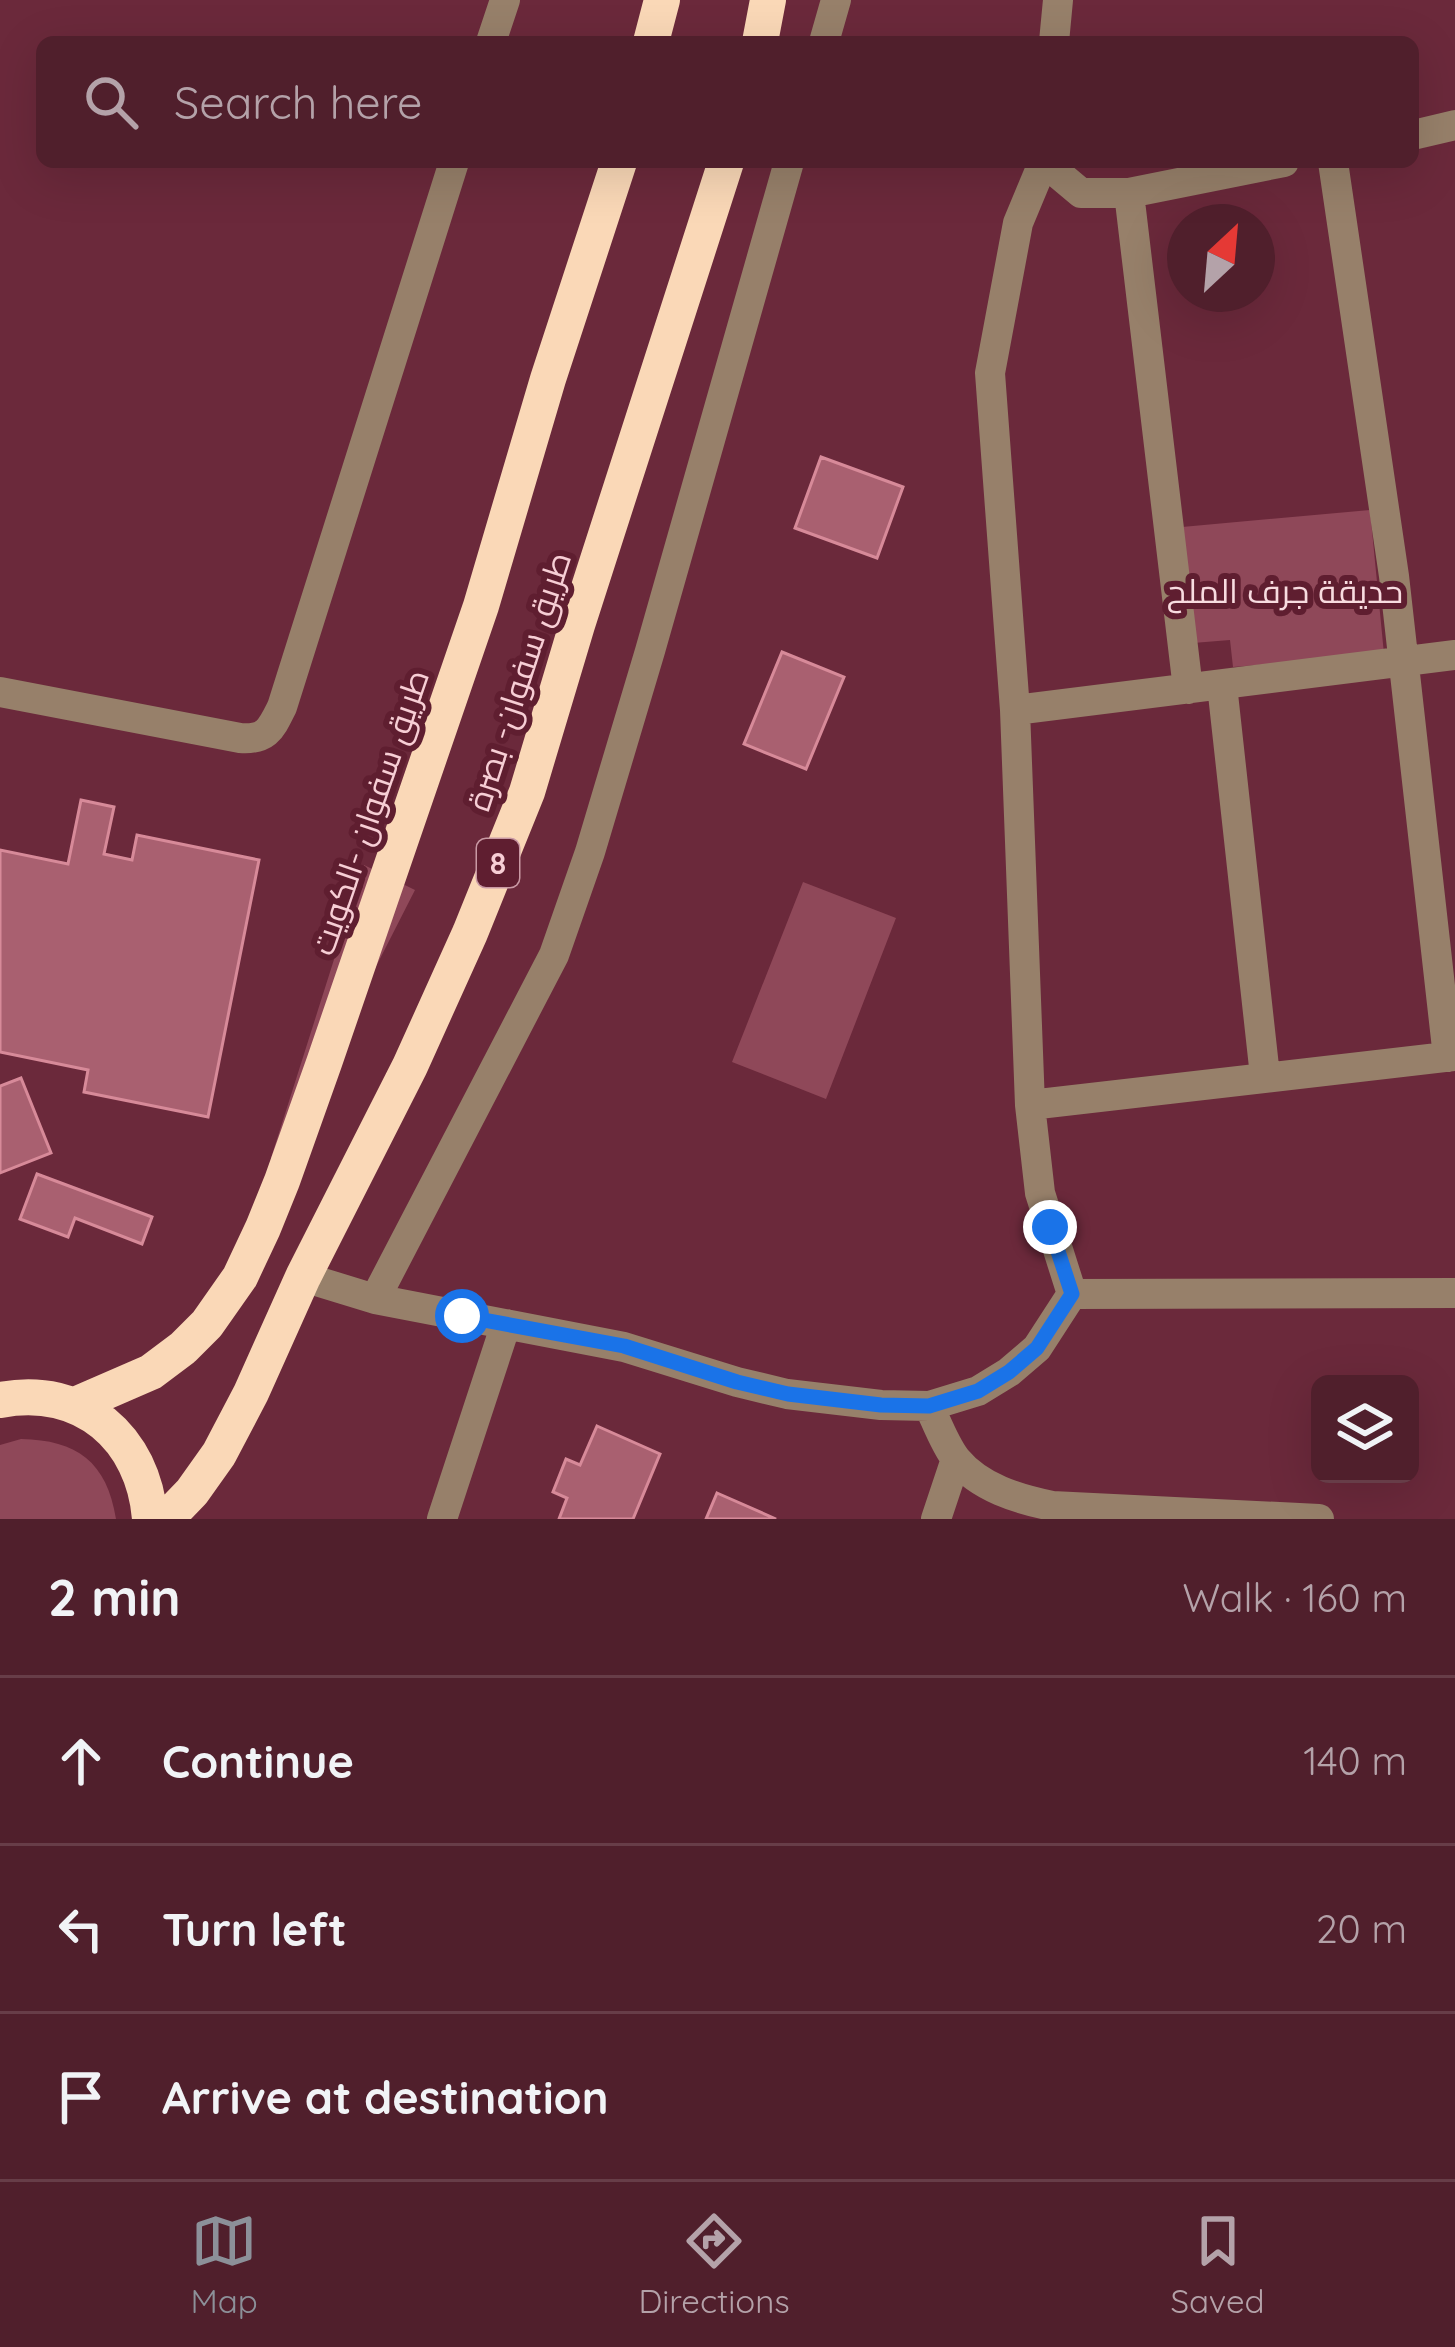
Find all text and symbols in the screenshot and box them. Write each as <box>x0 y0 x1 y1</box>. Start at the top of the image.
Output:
search box <box>36 36 1419 168</box>
icon: search <box>78 69 144 135</box>
text: Search here <box>174 74 422 130</box>
north arrow <box>1167 204 1275 312</box>
street label: طريق سفوان- بصرة <box>457 546 580 816</box>
park label: حديقة جرف الملح <box>1167 570 1403 614</box>
street label: طريق سفوان -الكويت <box>301 664 438 960</box>
road number: 8 <box>477 839 519 887</box>
route end <box>1023 1200 1077 1254</box>
route start <box>435 1289 489 1343</box>
map controls <box>1311 1375 1419 1483</box>
button: layers <box>1311 1375 1419 1483</box>
text: 2 min <box>48 1565 181 1629</box>
text: Walk · 160 m <box>1182 1573 1407 1622</box>
icon: ahead <box>48 1728 114 1794</box>
text: Continue <box>162 1733 354 1789</box>
text: 140 m <box>1303 1736 1407 1785</box>
icon: left <box>48 1896 114 1962</box>
text: Turn left <box>162 1901 347 1957</box>
text: 20 m <box>1316 1904 1407 1953</box>
icon: arrive <box>48 2064 114 2130</box>
text: Arrive at destination <box>162 2069 608 2125</box>
tab: Map <box>190 2208 258 2321</box>
tab: Directions <box>638 2208 790 2321</box>
tab: Saved <box>1171 2208 1265 2321</box>

